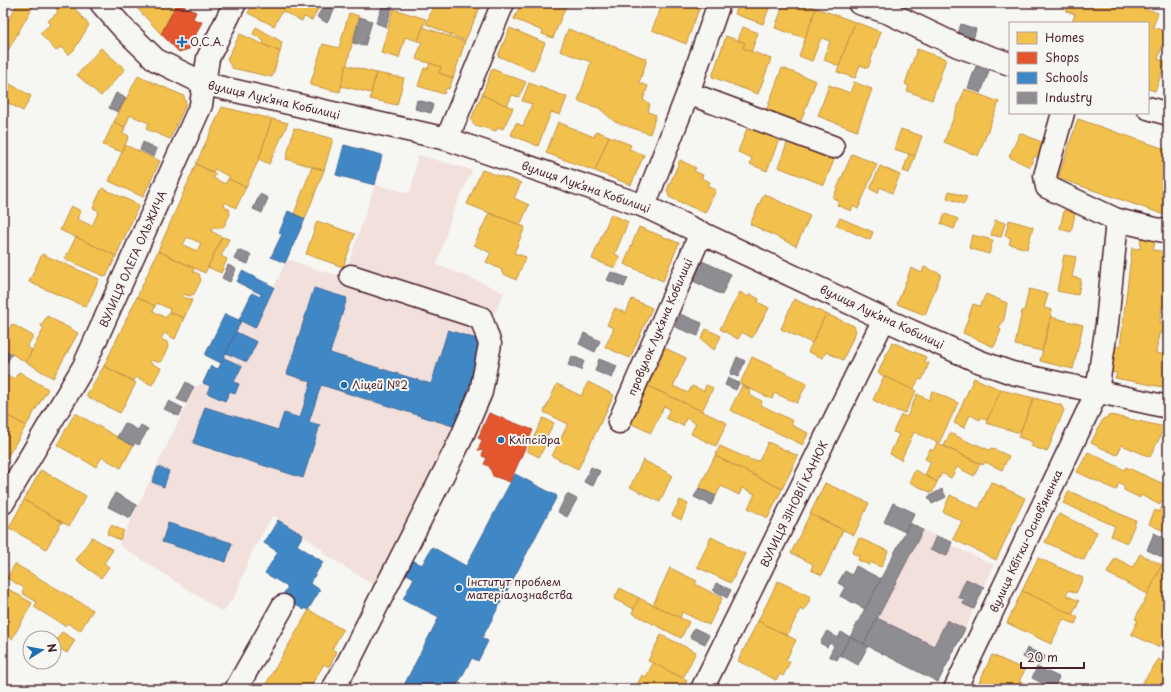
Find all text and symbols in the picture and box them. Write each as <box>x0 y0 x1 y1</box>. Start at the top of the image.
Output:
legend <box>1009 22 1149 114</box>
text: Homes <box>1045 28 1084 46</box>
place label: О.С.А. <box>190 33 224 50</box>
marker: О.С.А. <box>177 37 187 47</box>
text: Shops <box>1045 48 1080 66</box>
text: Schools <box>1045 68 1089 86</box>
street label: вулиця Лукʼяна Кобилиці <box>206 76 342 123</box>
text: Industry <box>1045 88 1093 106</box>
street label: вулиця Лукʼяна Кобилиці <box>520 156 653 217</box>
street label: ВУЛИЦЯ ОЛЕГА ОЛЬЖИЧА <box>95 188 170 330</box>
street label: провулок Лукʼяна Кобилиці <box>623 256 696 398</box>
street label: вулиця Лукʼяна Кобилиці <box>817 280 947 353</box>
place label: Ліцей №2 <box>352 376 408 393</box>
marker: Ліцей №2 <box>339 380 349 390</box>
place label: Кліпсідра <box>509 431 561 448</box>
marker: Кліпсідра <box>496 435 506 445</box>
street label: ВУЛИЦЯ ЗІНОВІЇ КАНЮК <box>756 438 832 570</box>
street label: вулиця Квітки-Основʼяненка <box>985 466 1066 615</box>
place label: Інститут проблем матеріалознавства <box>467 573 573 603</box>
marker: Інститут проблем матеріалознавства <box>454 583 464 593</box>
north arrow <box>22 630 62 670</box>
text: N <box>43 642 62 654</box>
scale bar <box>1021 644 1084 670</box>
text: 20 m <box>1027 648 1058 666</box>

